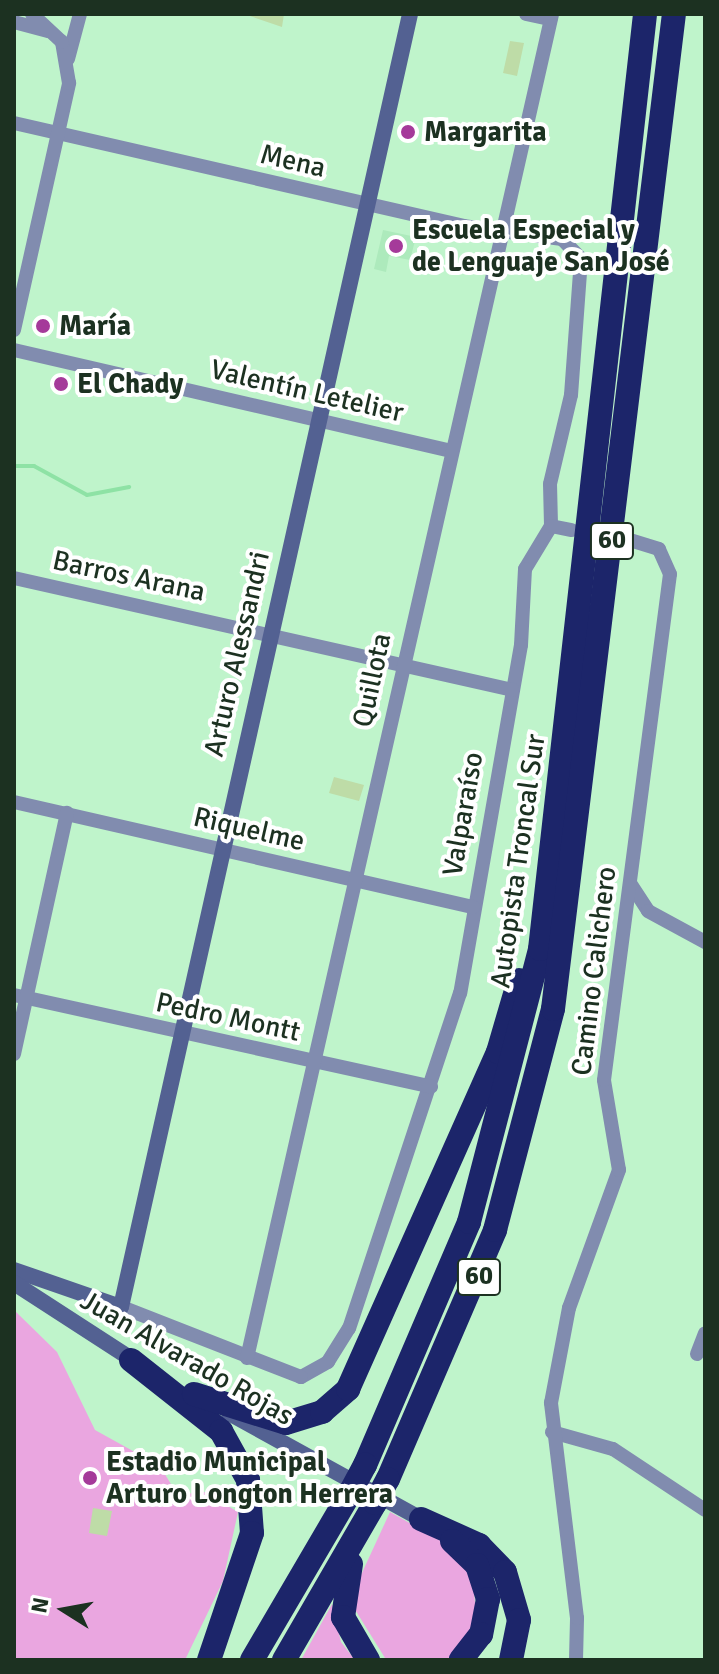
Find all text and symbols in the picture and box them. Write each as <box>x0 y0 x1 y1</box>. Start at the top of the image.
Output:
place label: Margarita <box>424 115 547 149</box>
marker: Margarita <box>399 123 417 141</box>
street label: Mena <box>257 137 329 185</box>
place label: Escuela Especial y de Lenguaje San José <box>412 213 670 279</box>
marker: Escuela Especial y de Lenguaje San José <box>387 237 405 255</box>
place label: María <box>59 309 131 343</box>
marker: María <box>34 317 52 335</box>
street label: Valentín Letelier <box>207 352 407 430</box>
place label: El Chady <box>77 367 183 401</box>
marker: El Chady <box>52 375 70 393</box>
road number: 60 <box>588 519 636 563</box>
street label: Barros Arana <box>50 543 208 609</box>
street label: Arturo Alessandri <box>197 548 277 760</box>
street label: Quillota <box>346 630 398 730</box>
street label: Autopista Troncal Sur <box>484 732 552 990</box>
street label: Valparaíso <box>436 749 490 879</box>
street label: Riquelme <box>190 800 308 858</box>
street label: Camino Calichero <box>565 865 623 1077</box>
street label: Pedro Montt <box>153 985 303 1049</box>
road number: 60 <box>455 1255 503 1299</box>
street label: Juan Alvarado Rojas <box>75 1283 299 1433</box>
place label: Estadio Municipal Arturo Longton Herrera <box>106 1445 393 1511</box>
marker: Estadio Municipal Arturo Longton Herrera <box>81 1469 99 1487</box>
north arrow <box>24 1570 104 1650</box>
text: N <box>25 1595 55 1615</box>

